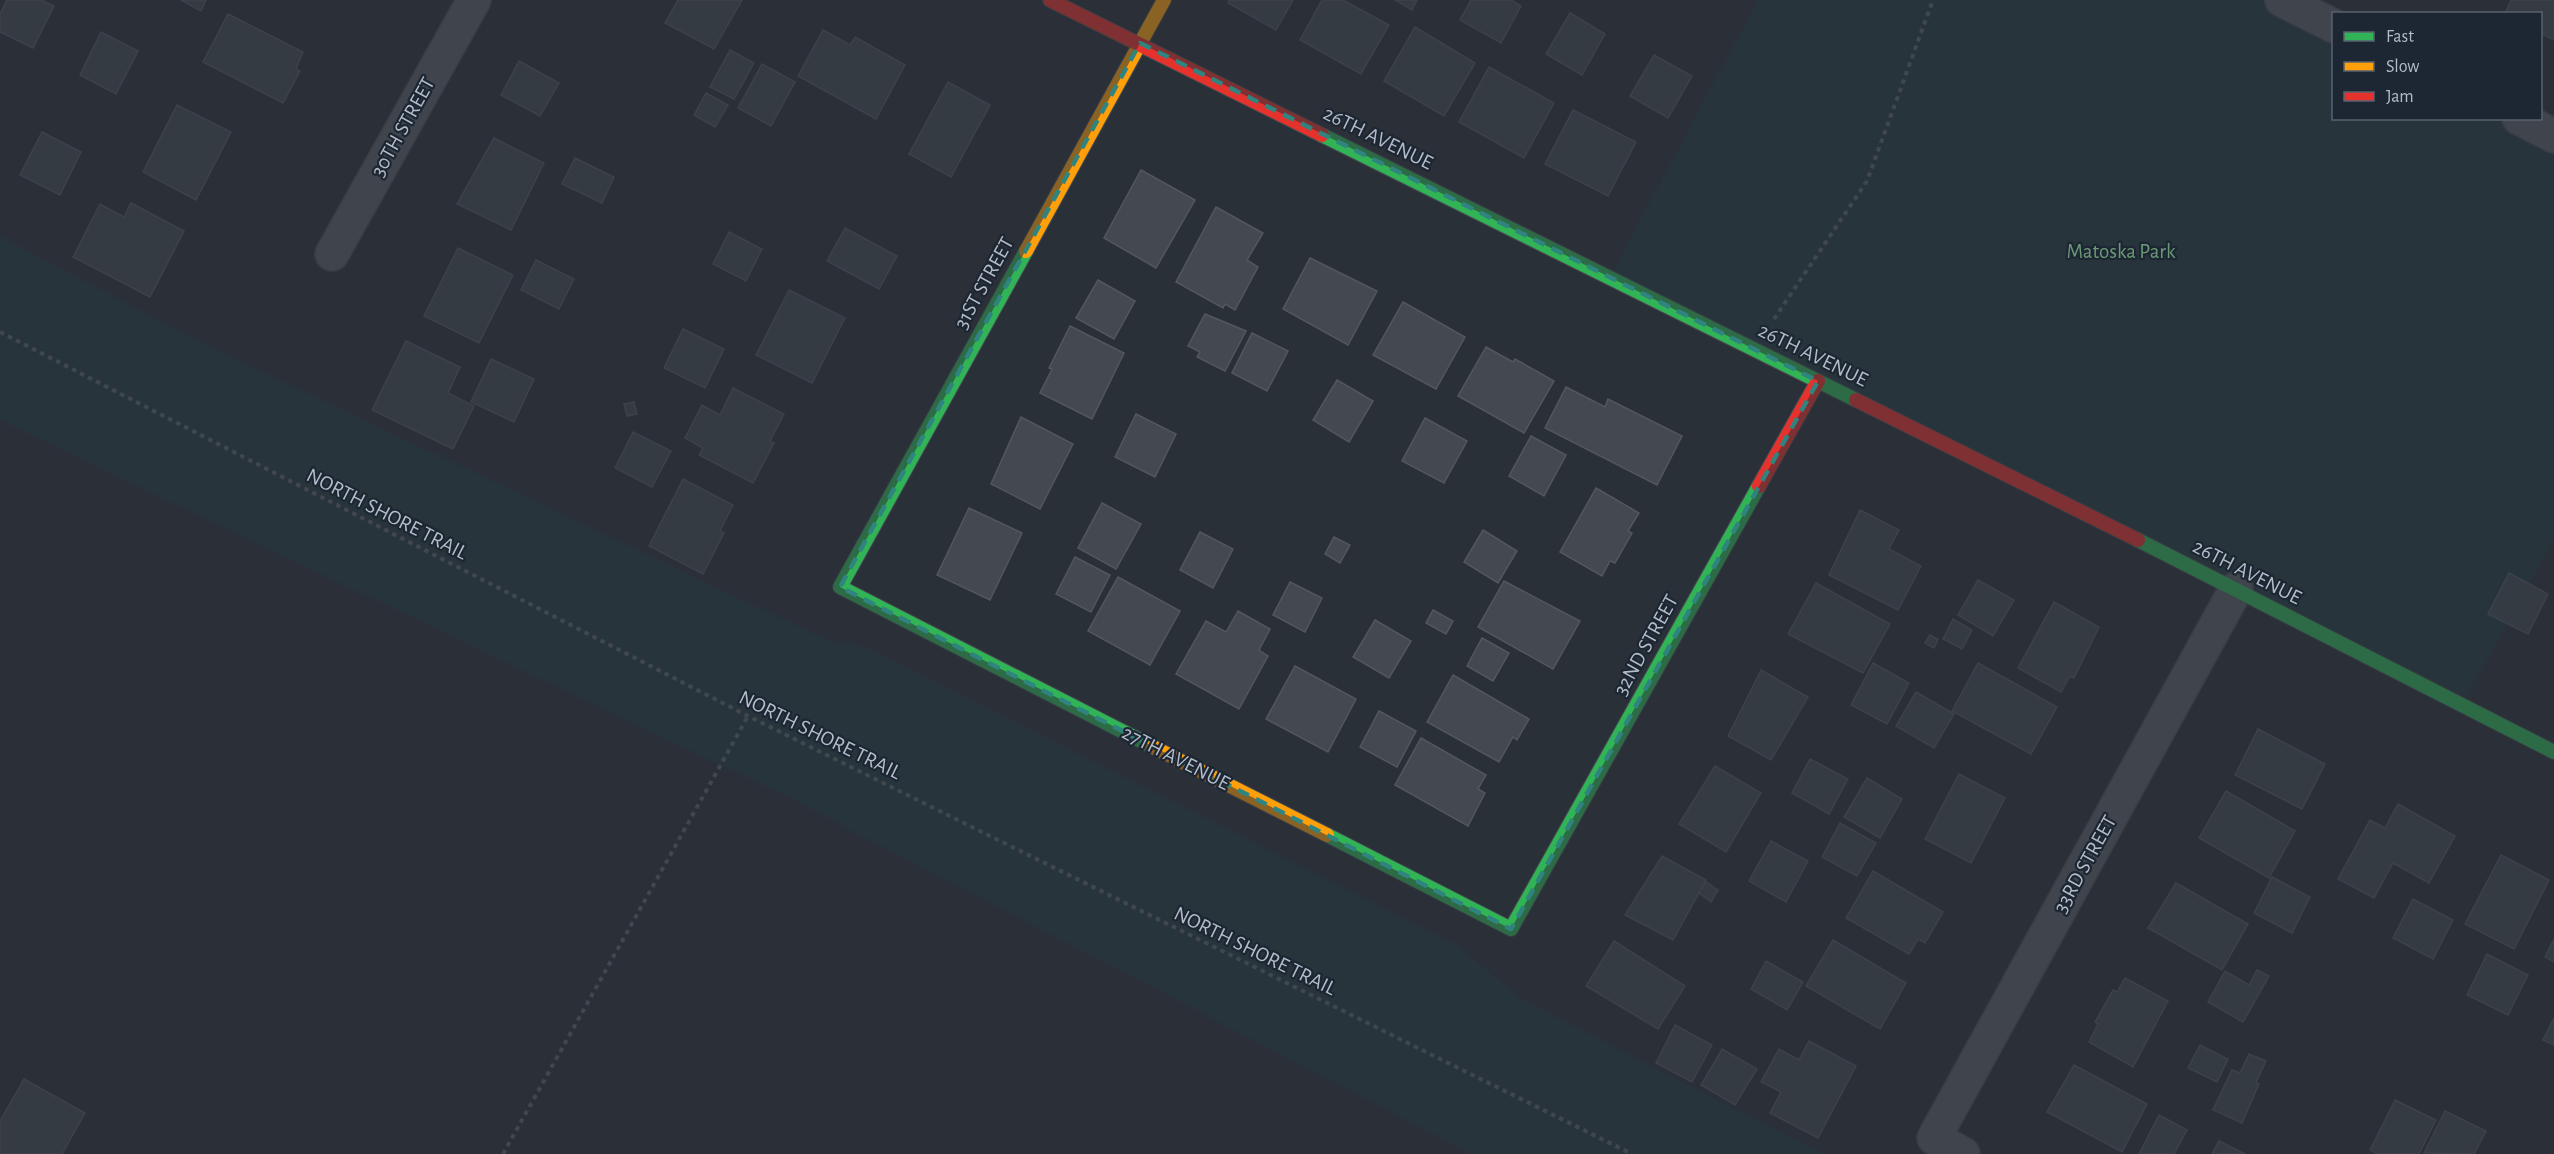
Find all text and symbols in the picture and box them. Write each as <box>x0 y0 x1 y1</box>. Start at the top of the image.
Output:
legend <box>2332 12 2542 120</box>
text: Fast <box>2386 28 2414 46</box>
text: Slow <box>2386 58 2419 76</box>
street label: 30TH STREET <box>367 74 439 180</box>
text: Jam <box>2386 88 2414 106</box>
street label: 26TH AVENUE <box>1320 103 1436 173</box>
street label: 31ST STREET <box>950 234 1018 332</box>
park label: Matoska Park <box>2066 241 2176 262</box>
street label: 26TH AVENUE <box>1755 320 1871 390</box>
street label: NORTH SHORE TRAIL <box>303 464 471 564</box>
street label: 26TH AVENUE <box>2189 536 2305 608</box>
street label: 32ND STREET <box>1610 591 1682 699</box>
street label: NORTH SHORE TRAIL <box>736 687 904 783</box>
street label: 27TH AVENUE <box>1119 722 1233 794</box>
street label: 33RD STREET <box>2050 812 2120 916</box>
street label: NORTH SHORE TRAIL <box>1171 903 1339 999</box>

